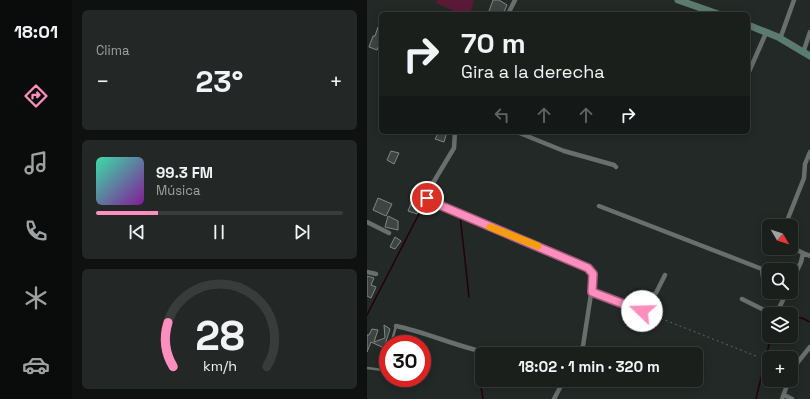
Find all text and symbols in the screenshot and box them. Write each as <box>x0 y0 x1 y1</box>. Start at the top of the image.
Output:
text: 18:01 <box>14 20 58 43</box>
text: 70 m <box>461 25 526 61</box>
icon: right <box>395 28 447 80</box>
text: Clima <box>96 42 129 59</box>
text: Gira a la derecha <box>461 60 605 83</box>
text: 23° <box>196 62 243 101</box>
text: − <box>96 67 110 95</box>
text: + <box>329 67 343 95</box>
icon: directions <box>22 82 50 110</box>
icon: left <box>491 104 513 126</box>
icon: ahead <box>533 104 555 126</box>
icon: ahead <box>575 104 597 126</box>
icon: right <box>617 104 639 126</box>
icon: music <box>22 149 50 177</box>
text: 99.3 FM <box>156 163 213 182</box>
pin <box>410 181 444 215</box>
text: Música <box>156 182 201 199</box>
icon: arrive <box>416 187 438 209</box>
icon: phone <box>22 217 50 245</box>
north arrow <box>762 219 798 255</box>
map controls <box>762 219 798 387</box>
icon: previous <box>126 221 148 243</box>
icon: pause <box>208 221 230 243</box>
icon: next <box>291 221 313 243</box>
button: search <box>762 263 798 299</box>
icon: climate <box>22 284 50 312</box>
position arrow <box>621 290 663 332</box>
button: layers <box>762 307 798 343</box>
text: 28 <box>195 309 244 362</box>
speed limit sign: 30 <box>379 335 431 387</box>
icon: car <box>22 351 50 379</box>
button: + <box>762 351 798 387</box>
text: km/h <box>202 357 237 375</box>
text: 18:02 · 1 min · 320 m <box>518 357 660 376</box>

